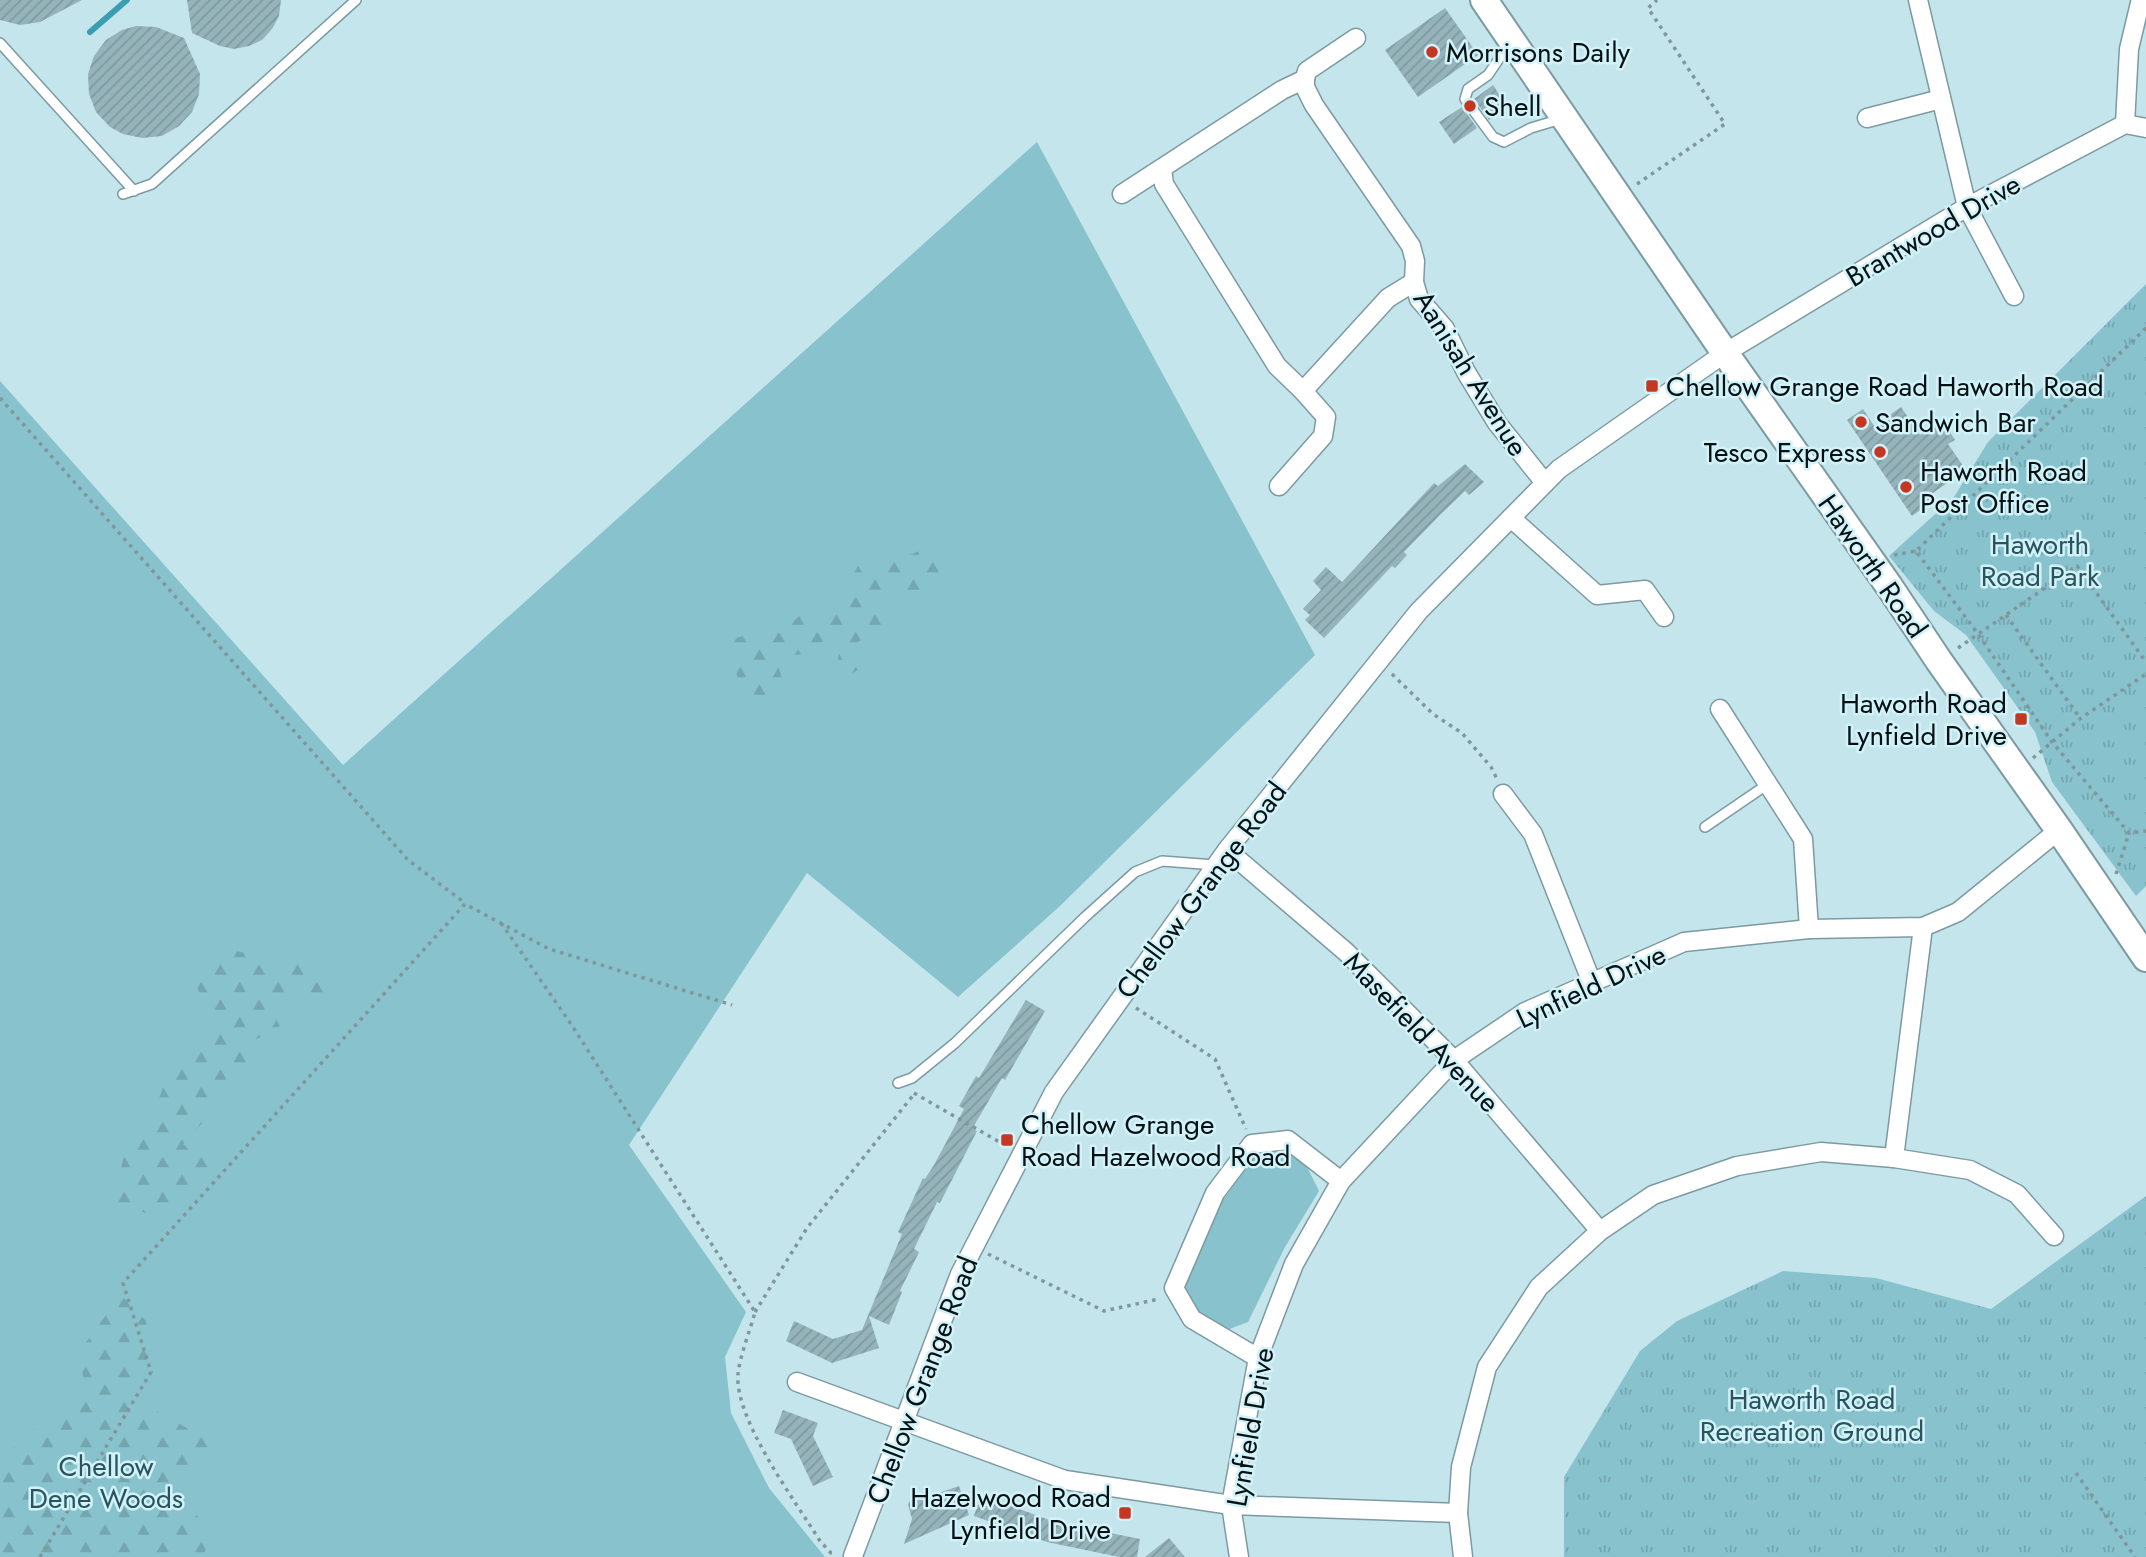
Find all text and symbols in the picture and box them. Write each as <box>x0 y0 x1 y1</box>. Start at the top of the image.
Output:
place label: Morrisons Daily <box>1446 32 1631 73</box>
marker: Morrisons Daily <box>1424 44 1440 60</box>
place label: Shell <box>1484 86 1541 127</box>
marker: Shell <box>1462 98 1478 114</box>
street label: Brantwood Drive <box>1838 164 2028 297</box>
street label: Aanisah Avenue <box>1403 282 1538 464</box>
place label: Chellow Grange Road Haworth Road <box>1666 366 2104 407</box>
marker: Chellow Grange Road Haworth Road <box>1644 378 1660 394</box>
place label: Sandwich Bar <box>1875 402 2036 443</box>
marker: Sandwich Bar <box>1853 414 1869 430</box>
place label: Tesco Express <box>1704 432 1866 473</box>
marker: Tesco Express <box>1872 444 1888 460</box>
place label: Haworth Road Post Office <box>1920 451 2087 524</box>
marker: Haworth Road Post Office <box>1898 479 1914 495</box>
street label: Haworth Road <box>1808 486 1937 646</box>
park label: Haworth Road Park <box>1981 524 2100 597</box>
place label: Haworth Road Lynfield Drive <box>1840 683 2007 756</box>
marker: Haworth Road Lynfield Drive <box>2013 711 2029 727</box>
street label: Chellow Grange Road <box>1106 773 1297 1007</box>
street label: Lynfield Drive <box>1510 934 1673 1039</box>
street label: Masefield Avenue <box>1334 943 1509 1122</box>
place label: Chellow Grange Road Hazelwood Road <box>1021 1104 1291 1177</box>
marker: Chellow Grange Road Hazelwood Road <box>999 1132 1015 1148</box>
street label: Chellow Grange Road <box>856 1250 989 1510</box>
street label: Lynfield Drive <box>1216 1344 1285 1510</box>
park label: Haworth Road Recreation Ground <box>1700 1379 1924 1452</box>
park label: Chellow Dene Woods <box>29 1446 183 1519</box>
place label: Hazelwood Road Lynfield Drive <box>910 1477 1111 1550</box>
marker: Hazelwood Road Lynfield Drive <box>1117 1505 1133 1521</box>

